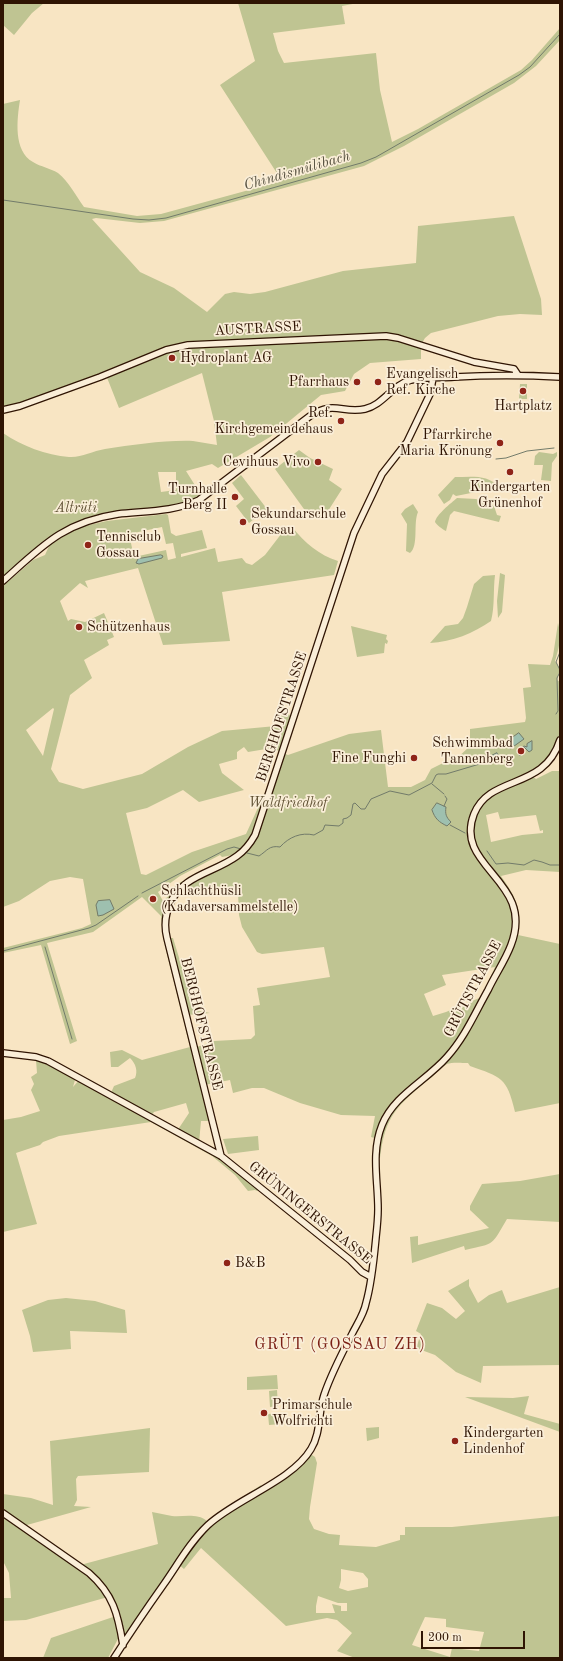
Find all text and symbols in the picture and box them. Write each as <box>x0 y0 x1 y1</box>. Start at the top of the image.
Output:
water label: Chindismülibach <box>242 147 352 195</box>
street label: AUSTRASSE <box>214 318 302 340</box>
place label: Hydroplant AG <box>180 350 272 366</box>
marker: Hydroplant AG <box>167 353 177 363</box>
place label: Evangelisch Ref. Kirche <box>386 366 458 398</box>
place label: Pfarrhaus <box>288 374 349 390</box>
marker: Pfarrhaus <box>352 377 362 387</box>
marker: Evangelisch Ref. Kirche <box>373 377 383 387</box>
marker: Hartplatz <box>518 386 528 396</box>
place label: Hartplatz <box>494 398 552 414</box>
place label: Ref. Kirchgemeindehaus <box>214 405 333 438</box>
marker: Ref. Kirchgemeindehaus <box>336 416 346 426</box>
place label: Pfarrkirche Maria Krönung <box>400 427 492 460</box>
marker: Pfarrkirche Maria Krönung <box>495 438 505 448</box>
place label: Cevihuus Vivo <box>223 454 310 470</box>
marker: Cevihuus Vivo <box>313 457 323 467</box>
marker: Kindergarten Grünenhof <box>505 467 515 477</box>
place label: Kindergarten Grünenhof <box>470 479 550 512</box>
place label: Turnhalle Berg II <box>168 481 227 514</box>
marker: Turnhalle Berg II <box>230 492 240 502</box>
park label: Altrüti <box>55 500 97 516</box>
place label: Sekundarschule Gossau <box>251 506 346 538</box>
marker: Sekundarschule Gossau <box>238 517 248 527</box>
place label: Tennisclub Gossau <box>96 529 161 562</box>
marker: Tennisclub Gossau <box>83 540 93 550</box>
place label: Schützenhaus <box>87 619 170 635</box>
marker: Schützenhaus <box>74 622 84 632</box>
street label: BERGHOFSTRASSE <box>253 650 311 784</box>
place label: Schwimmbad Tannenberg <box>432 735 513 768</box>
marker: Schwimmbad Tannenberg <box>516 746 526 756</box>
place label: Fine Funghi <box>331 750 406 766</box>
marker: Fine Funghi <box>409 753 419 763</box>
park label: Waldfriedhof <box>248 795 328 811</box>
place label: Schlachthüsli (Kadaversammelstelle) <box>161 883 298 916</box>
marker: Schlachthüsli (Kadaversammelstelle) <box>148 894 158 904</box>
street label: GRÜTSTRASSE <box>440 938 506 1040</box>
street label: BERGHOFSTRASSE <box>176 956 226 1092</box>
street label: GRÜNINGERSTRASSE <box>245 1158 375 1268</box>
place label: B&B <box>235 1255 265 1271</box>
marker: B&B <box>222 1258 232 1268</box>
district label: GRÜT (GOSSAU ZH) <box>254 1335 426 1355</box>
place label: Primarschule Wolfrichti <box>272 1397 352 1430</box>
marker: Primarschule Wolfrichti <box>259 1408 269 1418</box>
place label: Kindergarten Lindenhof <box>463 1425 544 1458</box>
marker: Kindergarten Lindenhof <box>450 1436 460 1446</box>
scale bar <box>423 1623 527 1649</box>
text: 200 m <box>428 1632 462 1644</box>

